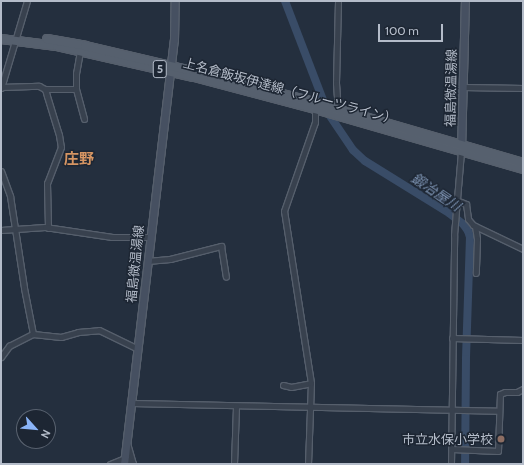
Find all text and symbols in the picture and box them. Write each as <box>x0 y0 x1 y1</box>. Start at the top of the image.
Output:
scale bar <box>380 16 445 42</box>
text: 100 m <box>385 23 419 38</box>
street label: 福島微温湯線 <box>443 49 459 127</box>
street label: 上名倉飯坂伊達線（フルーツライン） <box>181 55 399 127</box>
road number: 5 <box>152 59 168 79</box>
district label: 庄野 <box>64 151 94 169</box>
water label: 鍛冶屋川 <box>408 169 464 215</box>
street label: 福島微温湯線 <box>123 224 147 304</box>
north arrow <box>16 409 56 449</box>
text: N <box>38 427 54 441</box>
place label: 市立水保小学校 <box>402 431 493 447</box>
marker: 市立水保小学校 <box>496 434 506 444</box>

